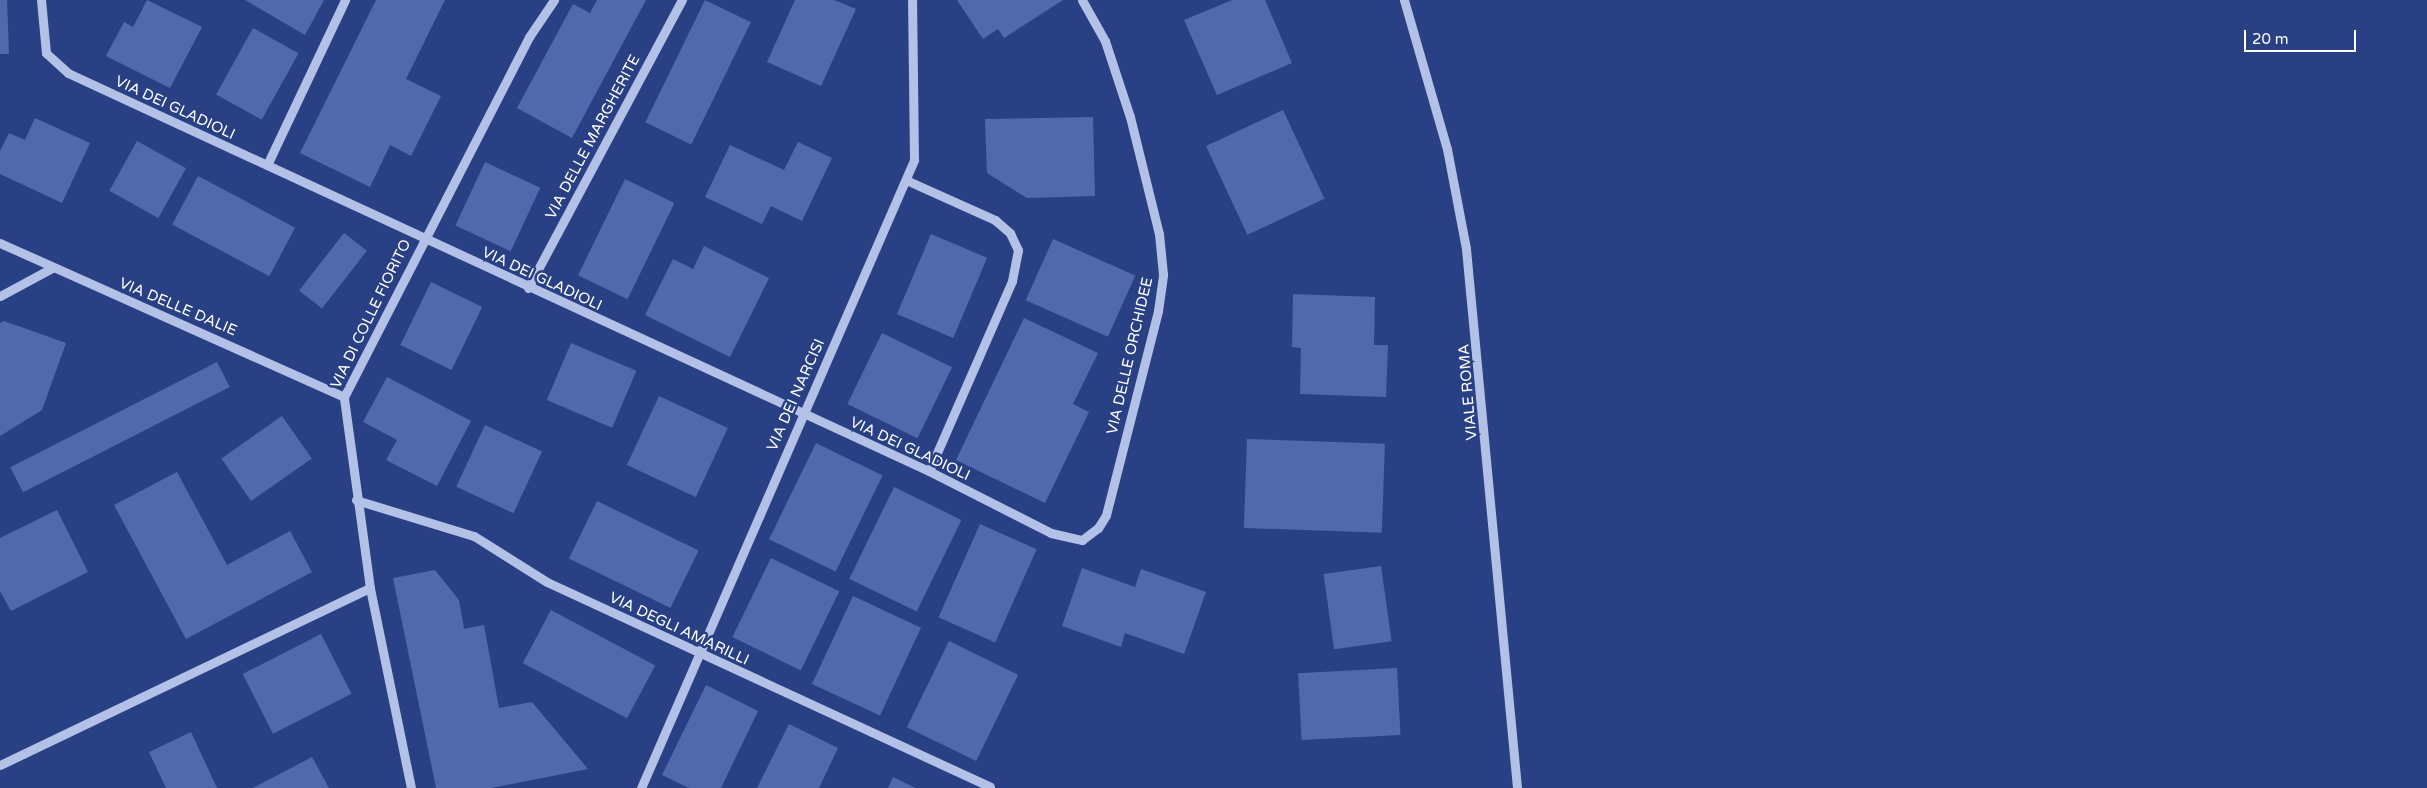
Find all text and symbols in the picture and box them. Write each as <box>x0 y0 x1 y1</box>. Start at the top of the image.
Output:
scale bar <box>2247 20 2360 52</box>
text: 20 m <box>2252 30 2289 48</box>
street label: VIA DELLE MARGHERITE <box>542 52 644 222</box>
street label: VIA DEI GLADIOLI <box>112 72 238 144</box>
street label: VIA DI COLLE FIORITO <box>327 236 415 392</box>
street label: VIA DEI GLADIOLI <box>479 243 605 315</box>
street label: VIA DELLE DALIE <box>116 274 240 340</box>
street label: VIA DELLE ORCHIDEE <box>1103 276 1157 436</box>
street label: VIA DEI NARCISI <box>763 336 829 454</box>
street label: VIALE ROMA <box>1455 343 1481 441</box>
street label: VIA DEI GLADIOLI <box>847 413 973 485</box>
street label: VIA DEGLI AMARILLI <box>606 589 752 669</box>

